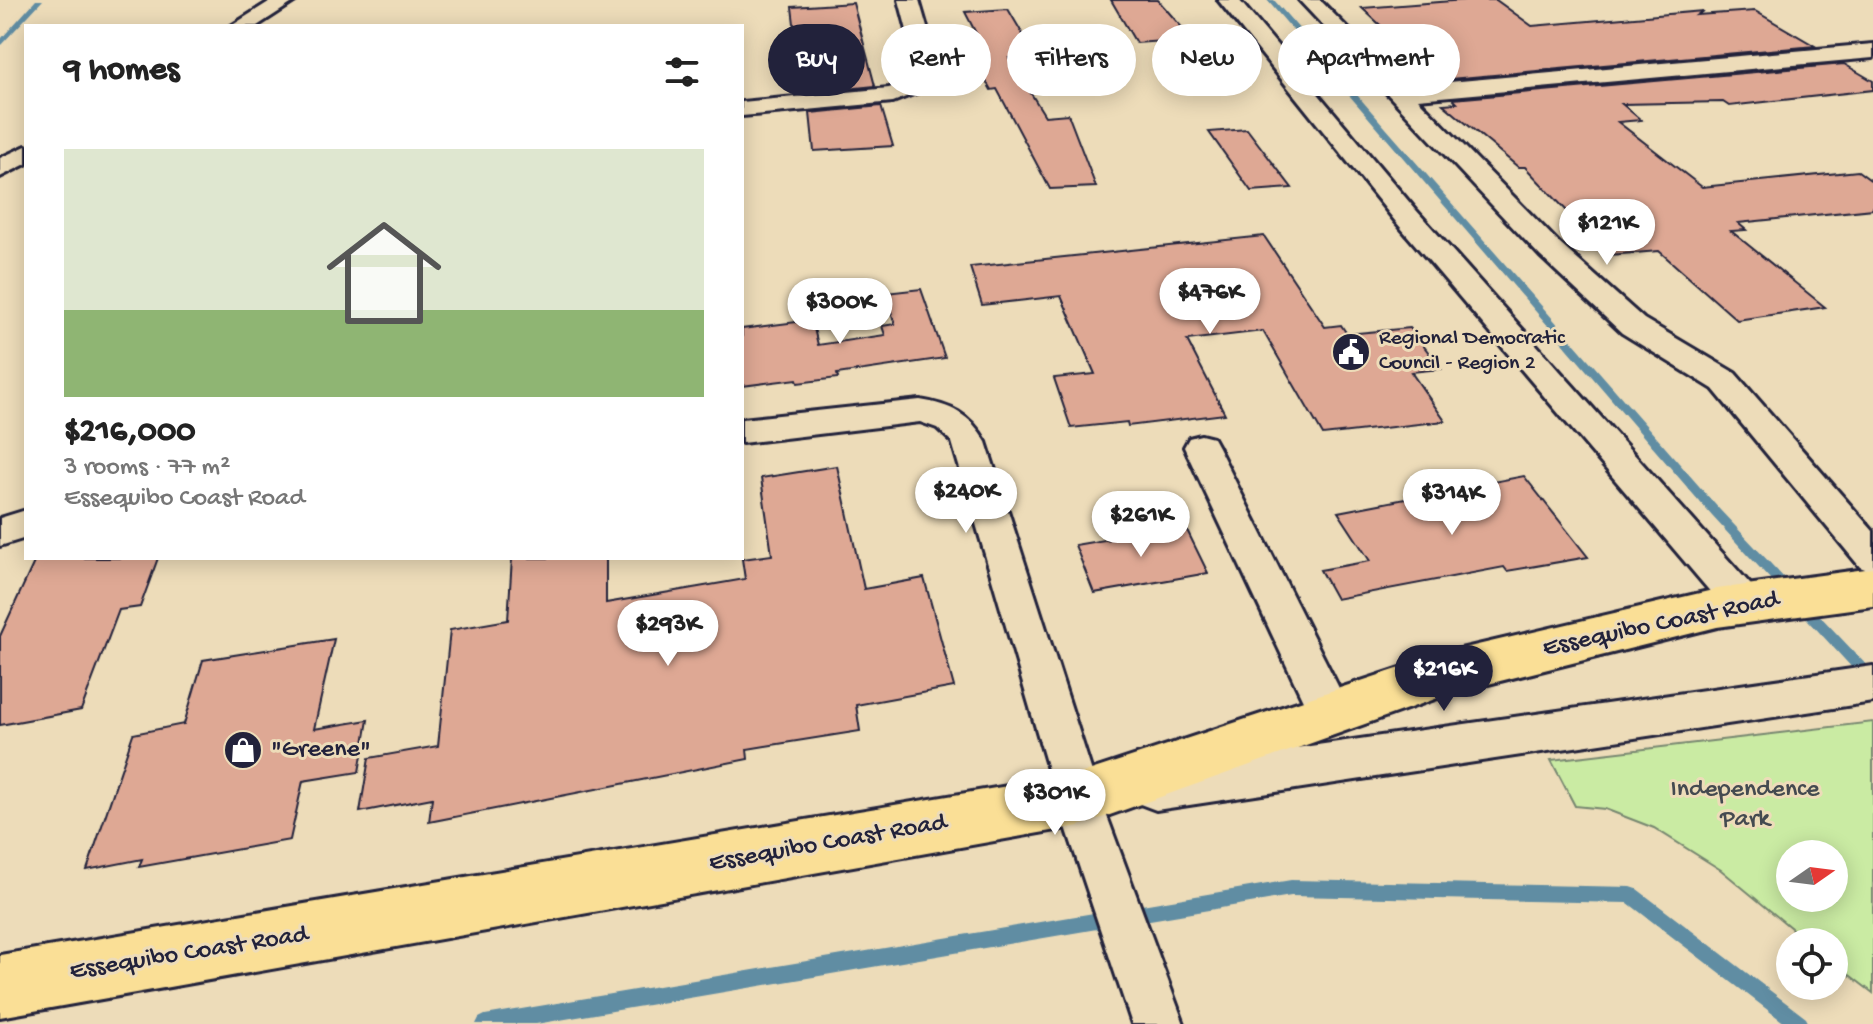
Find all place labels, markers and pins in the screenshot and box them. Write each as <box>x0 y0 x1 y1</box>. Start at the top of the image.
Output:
pin: $121K <box>1551 199 1663 267</box>
pin: $476K <box>1154 268 1266 336</box>
pin: $300K <box>784 278 896 346</box>
place label: Regional Democratic Council - Region 2 <box>1379 326 1566 377</box>
public building icon: Regional Democratic Council - Region 2 <box>1330 331 1372 373</box>
pin: $240K <box>910 467 1022 535</box>
pin: $314K <box>1396 469 1508 537</box>
pin: $261K <box>1085 491 1197 559</box>
pin: $293K <box>612 600 724 668</box>
pin: $216K <box>1388 645 1500 713</box>
shop icon: "Greene" <box>222 729 264 771</box>
place label: "Greene" <box>271 735 371 766</box>
pin: $301K <box>999 769 1111 837</box>

